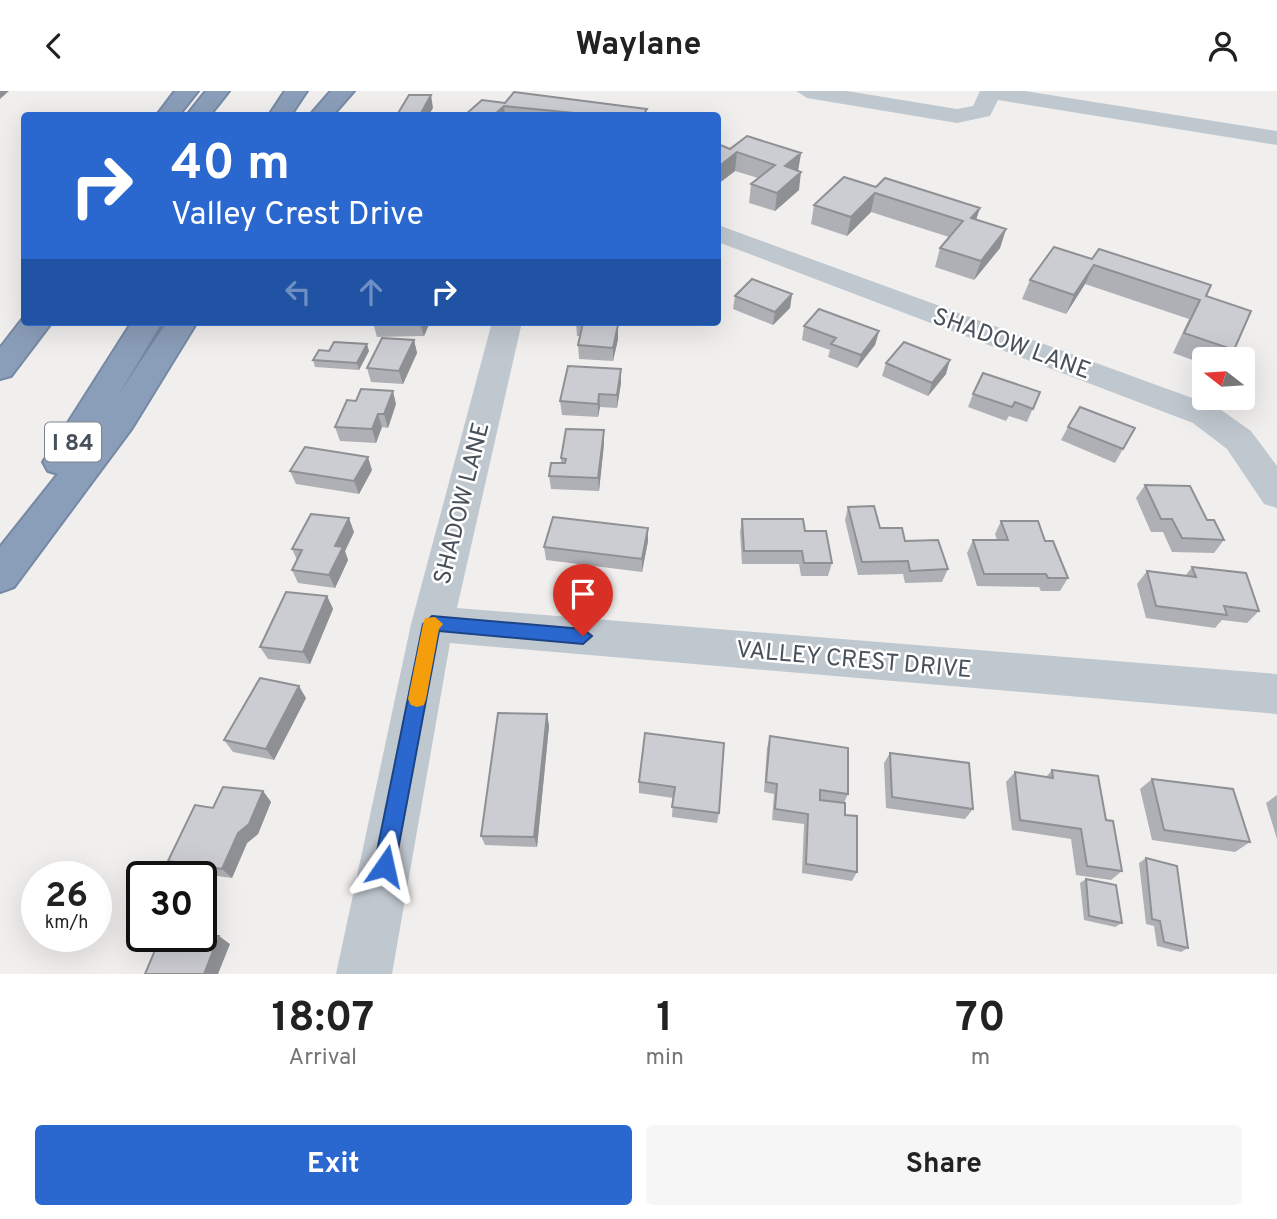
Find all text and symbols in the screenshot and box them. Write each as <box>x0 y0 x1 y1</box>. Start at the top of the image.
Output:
text: Waylane <box>576 26 701 66</box>
icon: back <box>35 27 73 65</box>
icon: person <box>1204 27 1242 65</box>
text: 40 m <box>171 135 290 197</box>
icon: right <box>56 140 147 231</box>
text: Valley Crest Drive <box>171 196 424 236</box>
icon: left <box>279 273 317 311</box>
icon: ahead <box>352 273 390 311</box>
icon: right <box>425 273 463 311</box>
street label: SHADOW LANE <box>928 302 1094 387</box>
north arrow <box>1192 347 1255 409</box>
map controls <box>1192 347 1255 410</box>
street label: SHADOW LANE <box>428 419 498 588</box>
road number: I 84 <box>45 423 101 461</box>
pin <box>553 564 613 636</box>
icon: arrive <box>564 575 602 613</box>
street label: VALLEY CREST DRIVE <box>735 636 973 686</box>
position arrow <box>348 829 422 903</box>
speed limit sign: 30 <box>126 861 217 952</box>
text: 26 <box>45 875 88 919</box>
text: km/h <box>45 912 88 935</box>
text: 18:07 <box>271 993 374 1046</box>
text: 1 <box>656 993 673 1046</box>
text: 70 <box>955 993 1006 1046</box>
text: Arrival <box>289 1044 357 1073</box>
text: min <box>646 1044 684 1073</box>
text: m <box>971 1044 990 1073</box>
button: Exit <box>35 1125 632 1205</box>
button: Share <box>646 1125 1242 1205</box>

